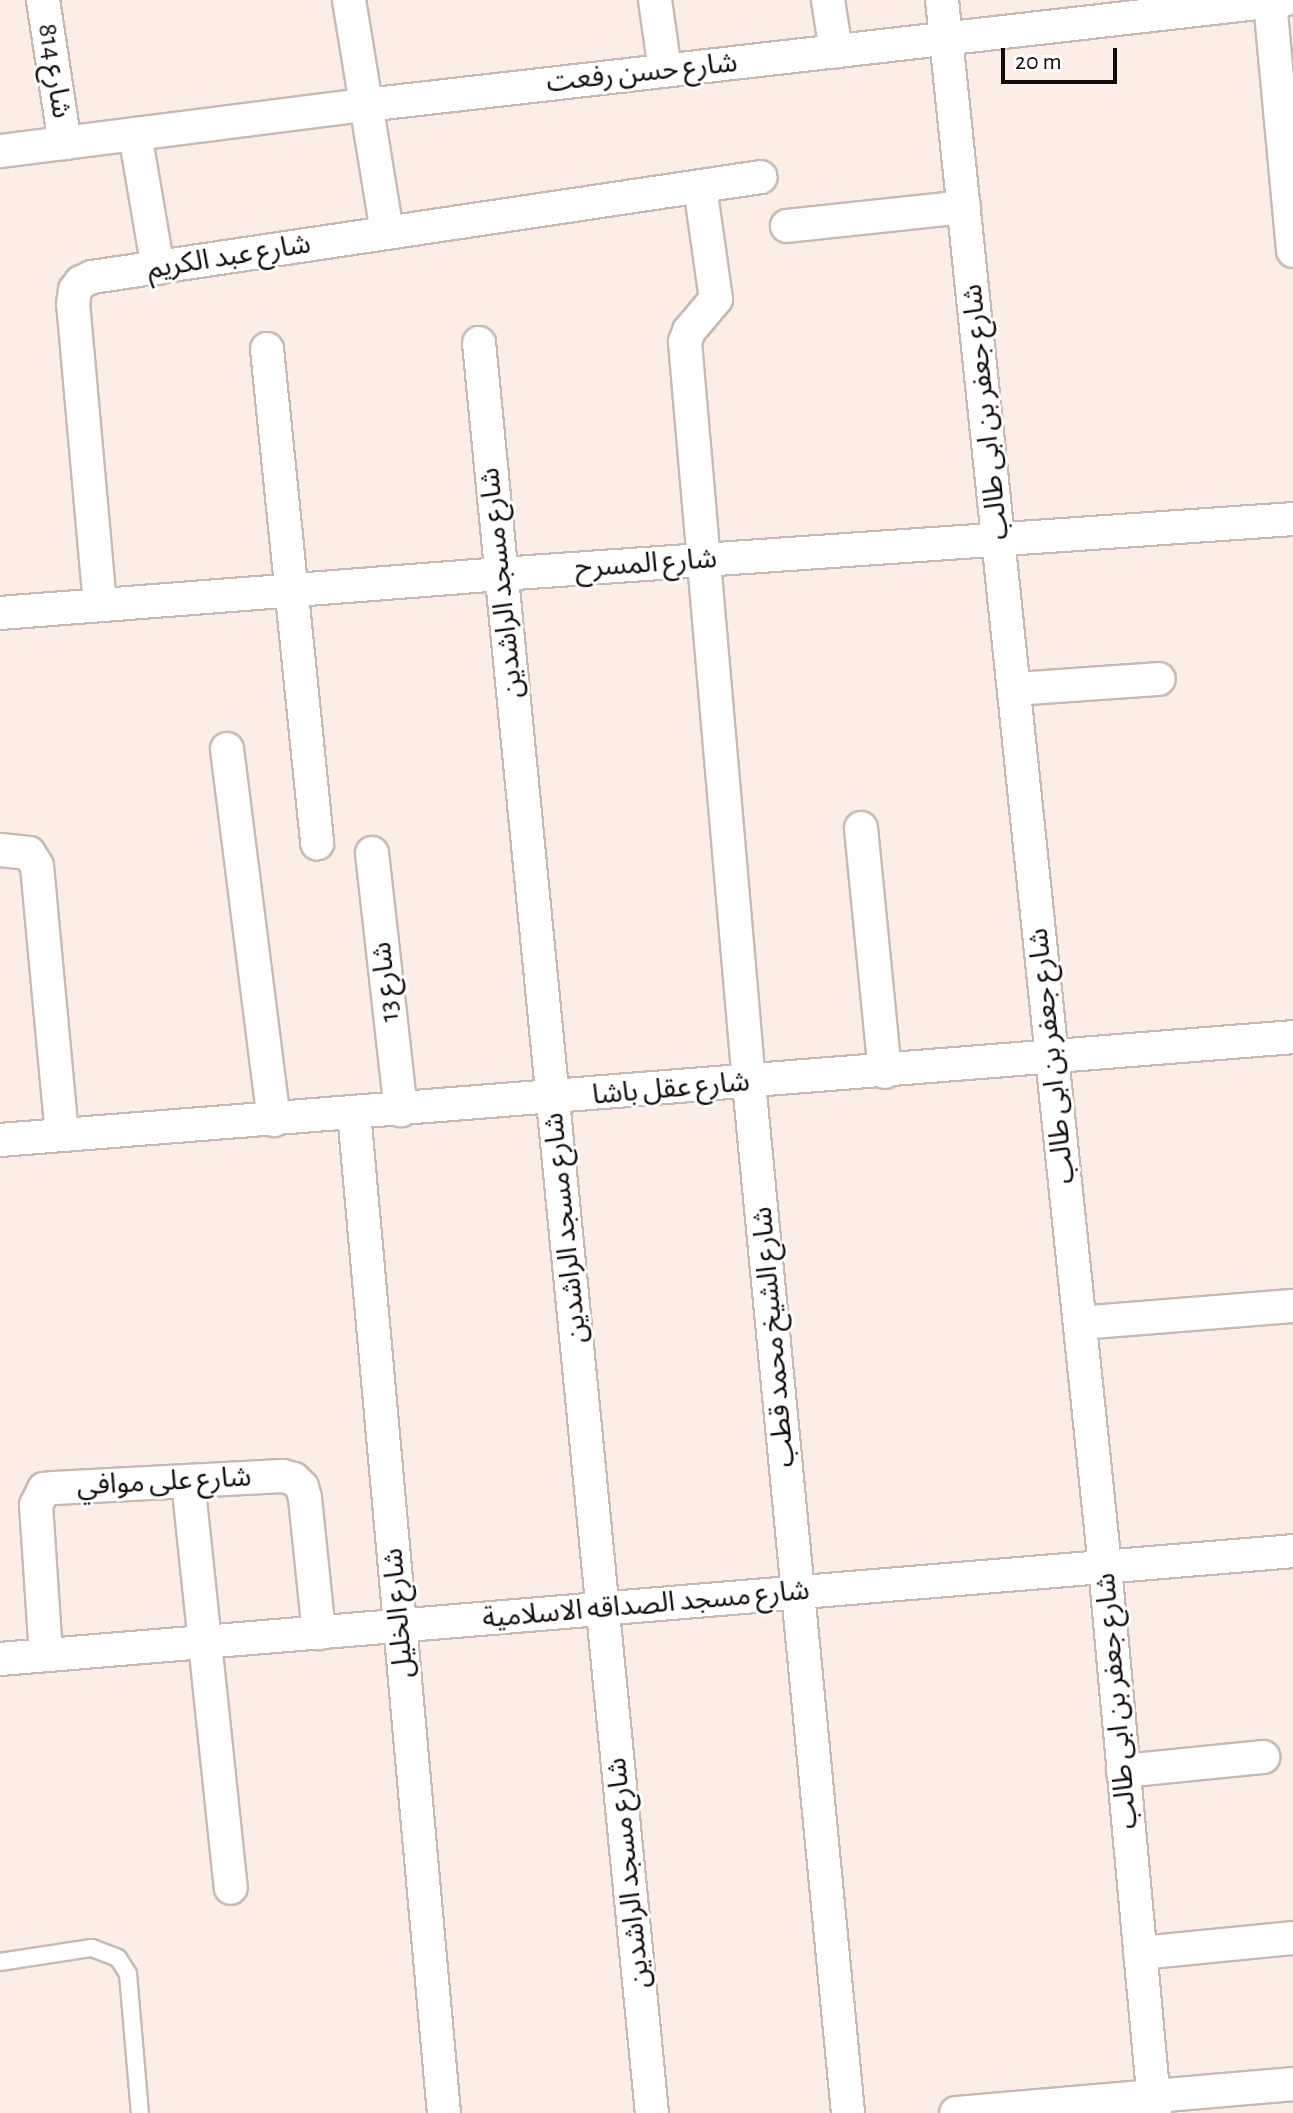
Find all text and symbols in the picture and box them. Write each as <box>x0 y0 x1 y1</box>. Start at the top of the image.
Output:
street label: شارع 814 <box>30 21 78 121</box>
scale bar <box>1005 32 1121 82</box>
street label: شارع حسن رفعت <box>545 46 739 100</box>
text: 20 m <box>1015 50 1062 74</box>
street label: شارع عبد الكريم <box>145 228 313 286</box>
street label: شارع جعفر بن ابى طالب <box>956 283 1016 541</box>
street label: شارع مسجد الراشدين <box>473 466 531 700</box>
street label: شارع المسرح <box>574 542 718 586</box>
street label: شارع جعفر بن ابى طالب <box>1022 927 1082 1185</box>
street label: شارع 13 <box>365 940 407 1024</box>
street label: شارع عقل باشا <box>591 1065 751 1113</box>
street label: شارع مسجد الراشدين <box>537 1111 595 1345</box>
street label: شارع الشيخ محمد قطب <box>746 1205 802 1469</box>
street label: شارع على موافي <box>76 1461 252 1503</box>
street label: شارع الخليل <box>377 1547 421 1679</box>
street label: شارع جعفر بن ابى طالب <box>1089 1572 1145 1830</box>
street label: شارع مسجد الصداقه الاسلامية <box>481 1574 811 1636</box>
street label: شارع مسجد الراشدين <box>600 1756 658 1990</box>

